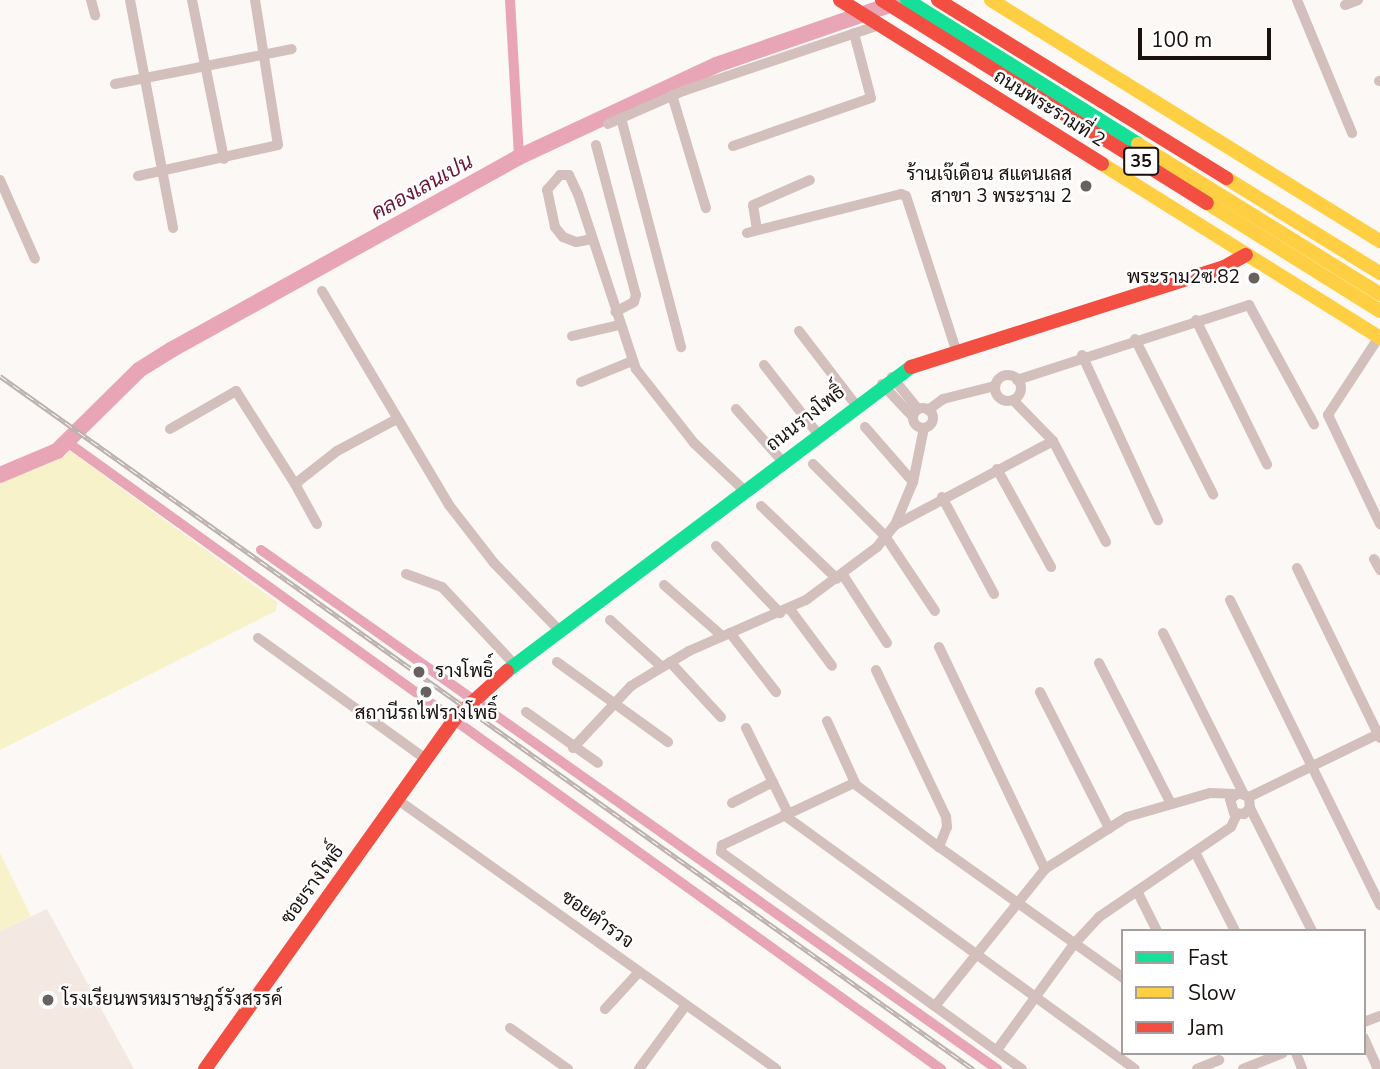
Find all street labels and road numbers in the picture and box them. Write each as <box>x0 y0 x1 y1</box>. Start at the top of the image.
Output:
street label: ถนนพระรามที่ 2 <box>989 66 1109 152</box>
road number: 35 <box>1122 146 1160 176</box>
street label: ถนนรางโพธิ์ <box>762 381 850 457</box>
street label: ซอยรางโพธิ์ <box>277 841 349 929</box>
street label: ซอยตำรวจ <box>556 886 638 954</box>

